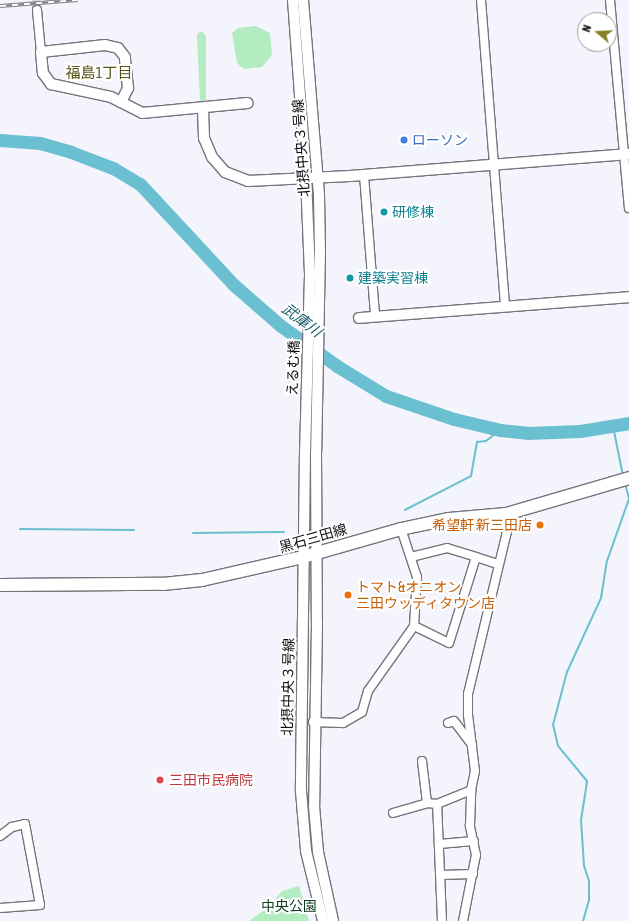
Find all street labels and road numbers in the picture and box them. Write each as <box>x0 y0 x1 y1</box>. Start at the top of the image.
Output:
street label: 北摂中央３号線 <box>289 99 313 197</box>
street label: えるむ橋 <box>284 340 302 396</box>
street label: 黒石三田線 <box>277 520 349 556</box>
street label: 北摂中央３号線 <box>279 638 297 736</box>

